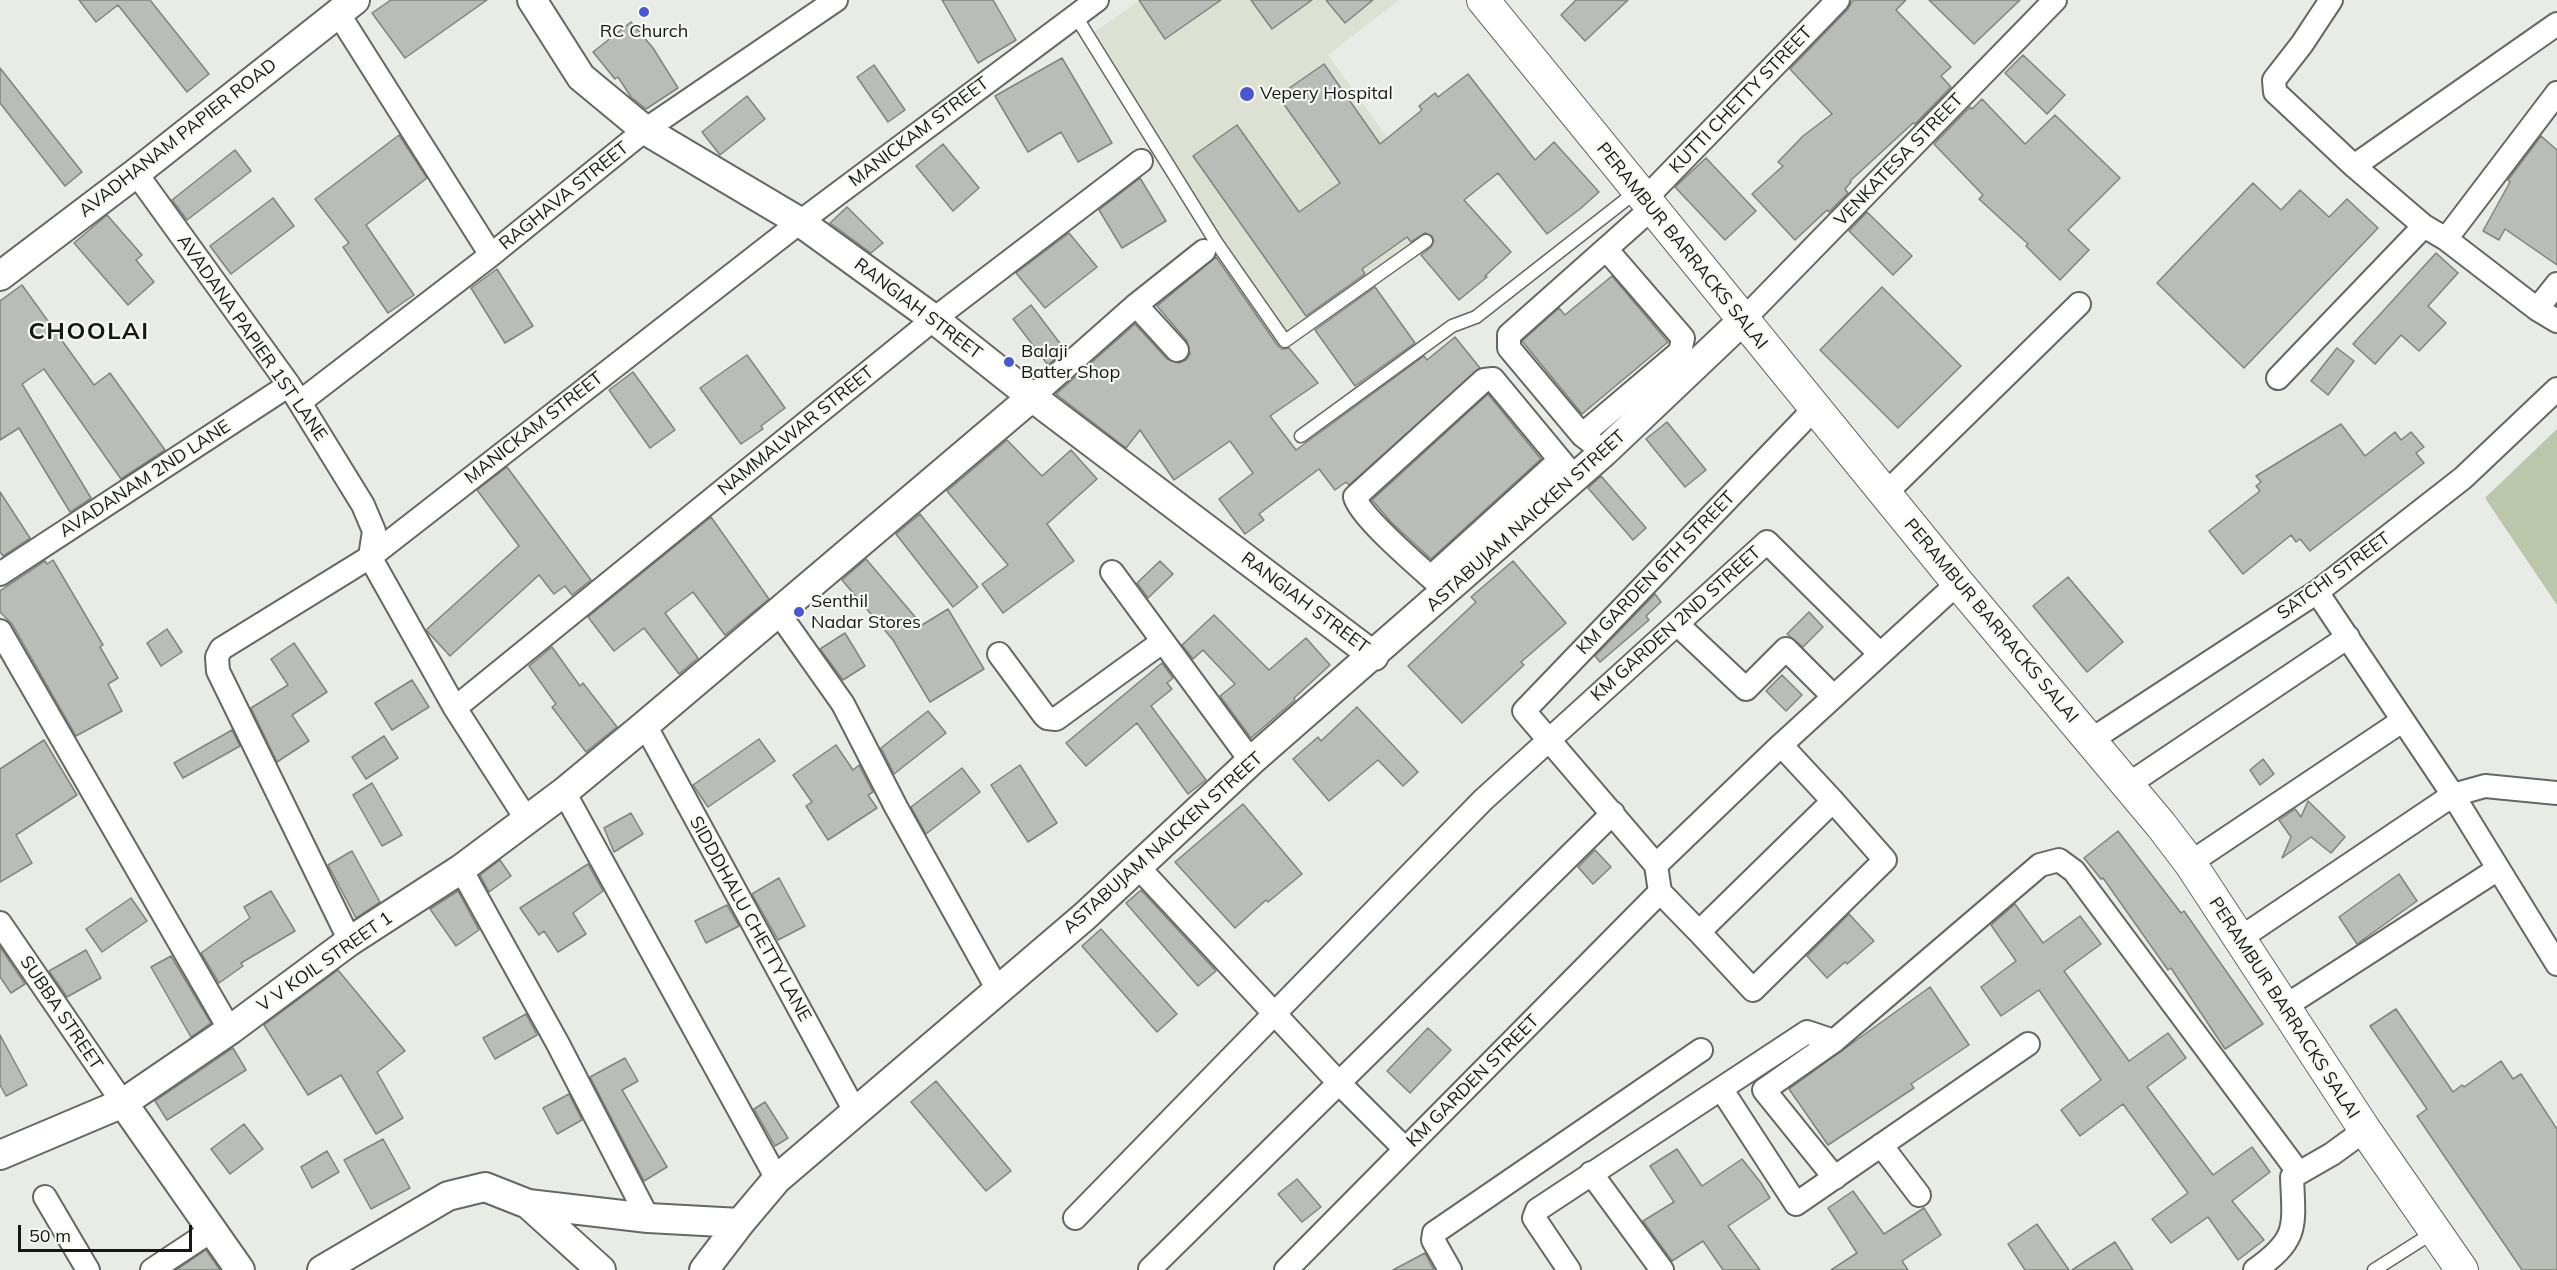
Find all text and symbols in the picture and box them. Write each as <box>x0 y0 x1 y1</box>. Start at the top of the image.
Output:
marker: RC Church <box>637 5 651 19</box>
place label: RC Church <box>600 21 688 43</box>
street label: KUTTI CHETTY STREET <box>1665 22 1817 178</box>
street label: AVADHANAM PAPIER ROAD <box>75 54 281 222</box>
street label: MANICKAM STREET <box>845 72 993 192</box>
place label: Vepery Hospital <box>1260 83 1393 105</box>
marker: Vepery Hospital <box>1238 85 1256 103</box>
street label: VENKATESA STREET <box>1830 89 1968 231</box>
street label: RAGHAVA STREET <box>495 137 633 255</box>
street label: PERAMBUR BARRACKS SALAI <box>1592 138 1772 354</box>
street label: AVADANA PAPIER 1ST LANE <box>172 231 332 445</box>
street label: RANGIAH STREET <box>850 254 986 364</box>
district label: CHOOLAI <box>28 318 150 346</box>
place label: Balaji Batter Shop <box>1021 341 1120 384</box>
marker: Balaji Batter Shop <box>1002 355 1016 369</box>
street label: NAMMALWAR STREET <box>714 361 878 501</box>
street label: MANICKAM STREET <box>461 367 607 489</box>
street label: AVADANAM 2ND LANE <box>55 416 235 542</box>
street label: ASTABUJAM NAICKEN STREET <box>1422 426 1630 616</box>
street label: KM GARDEN 6TH STREET <box>1572 487 1740 659</box>
street label: PERAMBUR BARRACKS SALAI <box>1899 515 2083 727</box>
street label: SATCHI STREET <box>2273 528 2395 624</box>
street label: KM GARDEN 2ND STREET <box>1587 542 1765 706</box>
street label: RANGIAH STREET <box>1237 548 1373 658</box>
place label: Senthil Nadar Stores <box>811 591 921 634</box>
marker: Senthil Nadar Stores <box>792 605 806 619</box>
street label: ASTABUJAM NAICKEN STREET <box>1059 748 1267 938</box>
street label: SIDDDHALU CHETTY LANE <box>684 813 816 1025</box>
street label: PERAMBUR BARRACKS SALAI <box>2204 893 2364 1123</box>
street label: V V KOIL STREET 1 <box>253 907 397 1017</box>
street label: SUBBA STREET <box>15 952 107 1074</box>
street label: KM GARDEN STREET <box>1402 1010 1544 1152</box>
scale bar <box>21 1213 195 1251</box>
text: 50 m <box>29 1224 71 1247</box>

